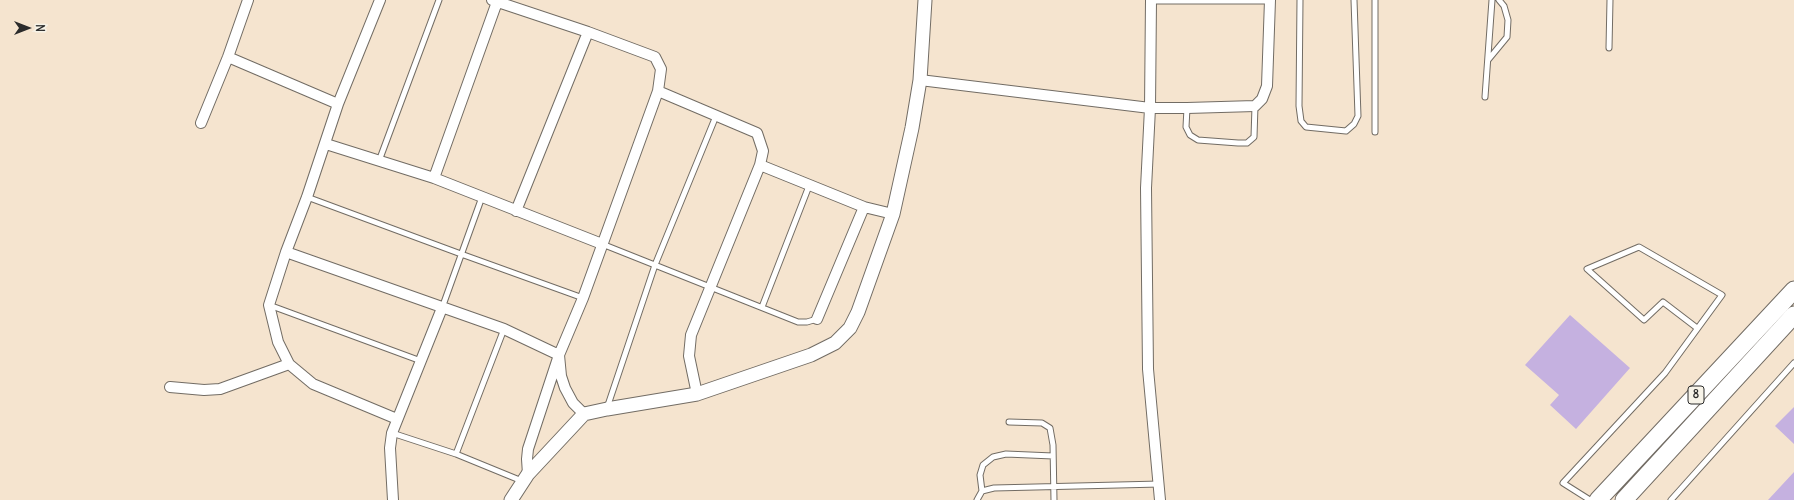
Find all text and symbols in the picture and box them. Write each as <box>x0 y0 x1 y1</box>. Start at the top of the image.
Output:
north arrow <box>8 8 48 48</box>
text: N <box>33 24 47 32</box>
road number: 8 <box>1688 386 1704 404</box>

